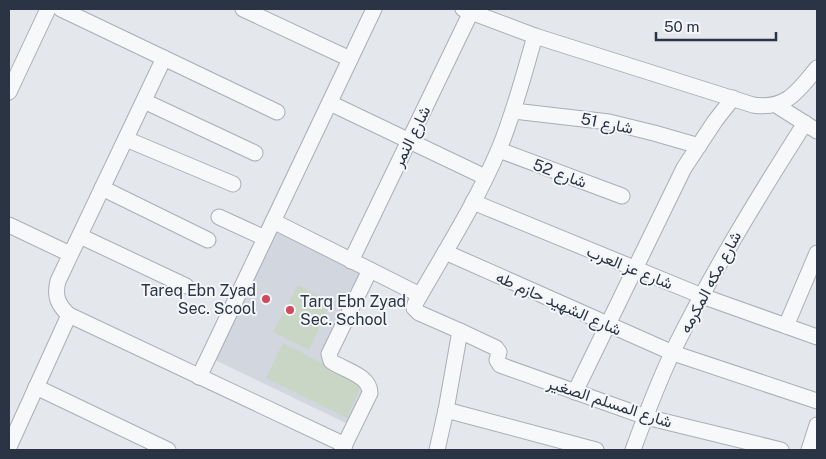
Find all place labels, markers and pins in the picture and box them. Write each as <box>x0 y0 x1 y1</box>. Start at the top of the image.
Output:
place label: Tareq Ebn Zyad Sec. Scool <box>141 281 256 318</box>
place label: Tarq Ebn Zyad Sec. School <box>300 292 406 329</box>
marker: Tareq Ebn Zyad Sec. Scool <box>260 293 272 305</box>
marker: Tarq Ebn Zyad Sec. School <box>284 304 296 316</box>

